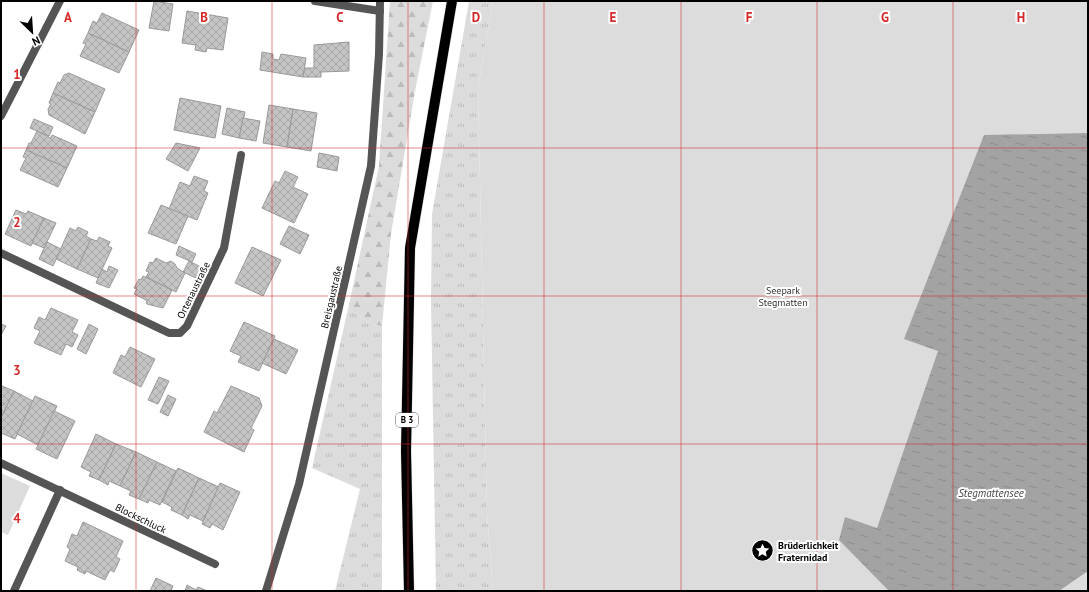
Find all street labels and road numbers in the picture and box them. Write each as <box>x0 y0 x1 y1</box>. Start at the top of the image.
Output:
street label: Ortenaustraße <box>174 260 213 321</box>
street label: Breisgaustraße <box>318 265 345 330</box>
road number: B 3 <box>396 413 418 427</box>
street label: Blockschluck <box>113 501 169 536</box>

